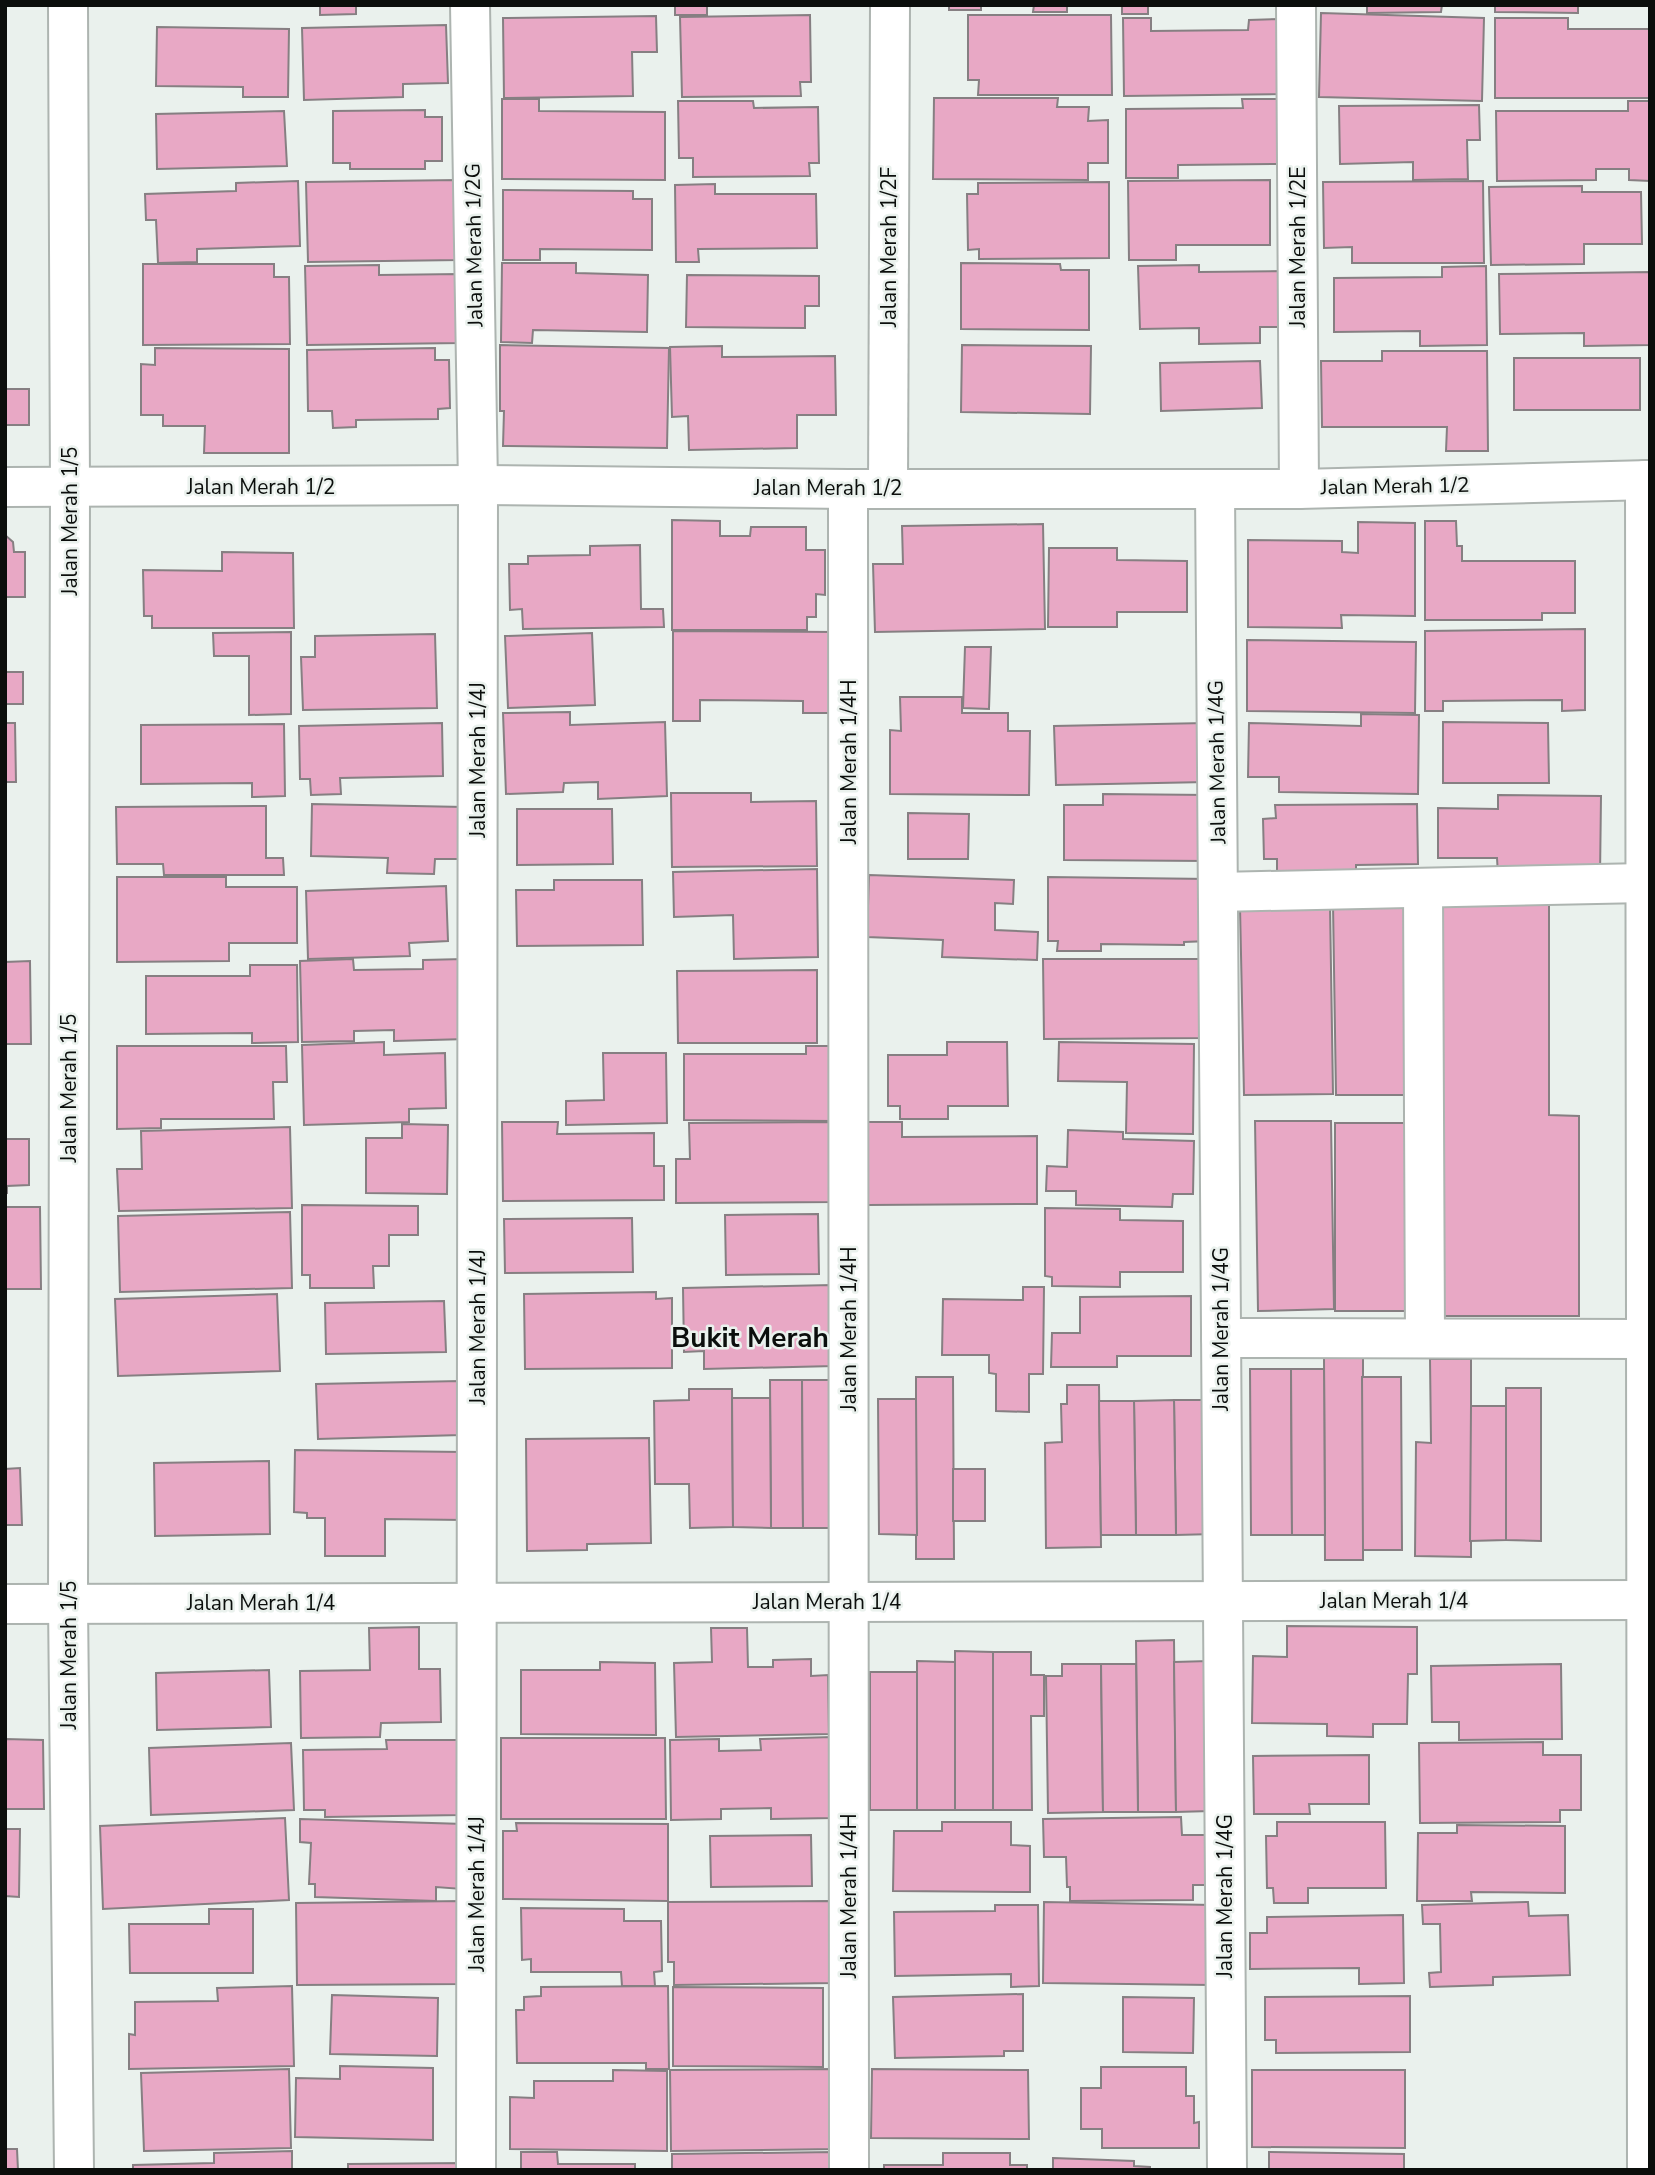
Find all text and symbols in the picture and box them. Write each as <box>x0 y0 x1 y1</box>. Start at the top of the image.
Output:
street label: Jalan Merah 1/2G <box>459 163 489 328</box>
street label: Jalan Merah 1/2F <box>875 167 903 328</box>
street label: Jalan Merah 1/2E <box>1284 167 1312 329</box>
street label: Jalan Merah 1/5 <box>56 447 84 596</box>
street label: Jalan Merah 1/2 <box>1319 471 1470 501</box>
street label: Jalan Merah 1/2 <box>186 473 335 501</box>
street label: Jalan Merah 1/2 <box>753 474 902 502</box>
street label: Jalan Merah 1/4H <box>835 680 863 845</box>
street label: Jalan Merah 1/4G <box>1202 680 1232 845</box>
street label: Jalan Merah 1/4J <box>464 682 492 839</box>
street label: Jalan Merah 1/5 <box>55 1014 83 1163</box>
street label: Jalan Merah 1/4H <box>835 1247 863 1412</box>
street label: Jalan Merah 1/4G <box>1207 1247 1235 1412</box>
street label: Jalan Merah 1/4J <box>464 1249 492 1406</box>
district label: Bukit Merah <box>671 1319 829 1357</box>
street label: Jalan Merah 1/5 <box>55 1581 83 1730</box>
street label: Jalan Merah 1/4 <box>1319 1587 1468 1615</box>
street label: Jalan Merah 1/4 <box>752 1588 901 1616</box>
street label: Jalan Merah 1/4 <box>186 1589 335 1617</box>
street label: Jalan Merah 1/4H <box>835 1814 863 1979</box>
street label: Jalan Merah 1/4G <box>1211 1814 1239 1979</box>
street label: Jalan Merah 1/4J <box>463 1816 491 1973</box>

